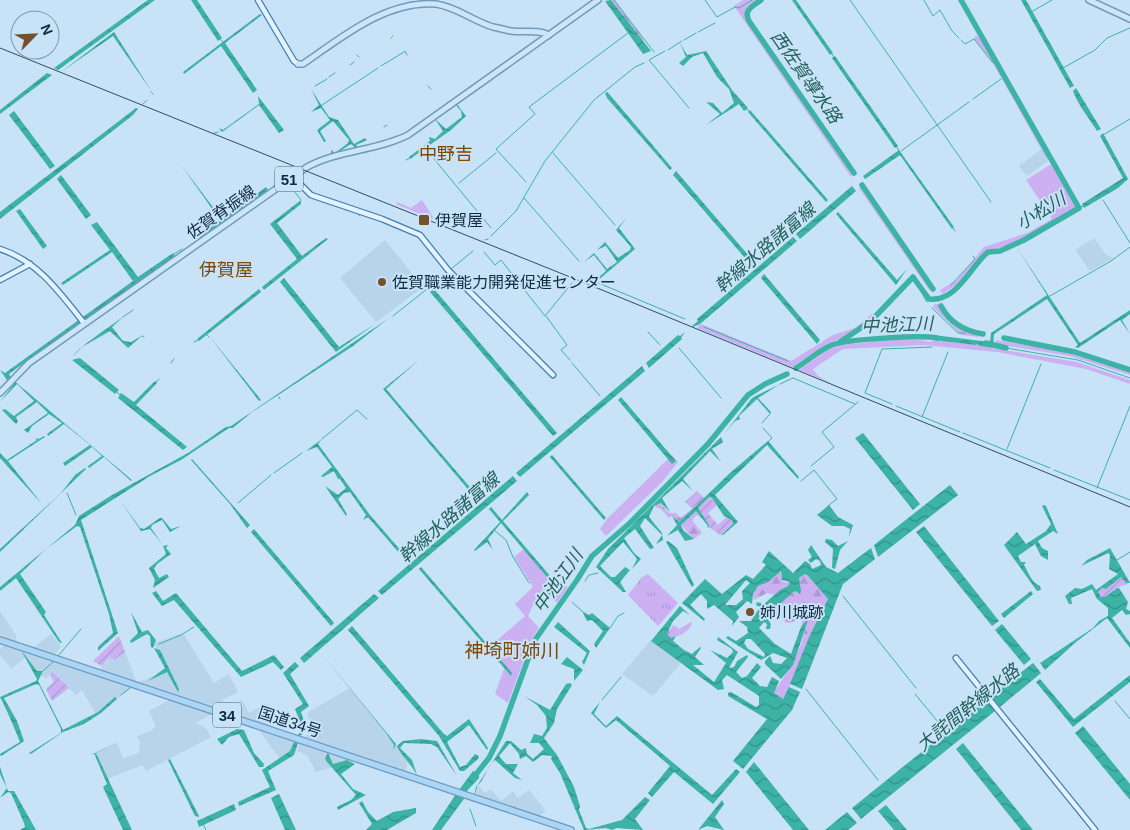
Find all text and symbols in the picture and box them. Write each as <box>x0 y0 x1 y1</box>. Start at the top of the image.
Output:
north arrow <box>10 10 60 60</box>
text: N <box>38 22 56 38</box>
water label: 西佐賀導水路 <box>767 27 846 129</box>
district label: 中野吉 <box>419 144 473 164</box>
road number: 51 <box>275 166 303 192</box>
street label: 佐賀脊振線 <box>183 182 259 242</box>
water label: 小松川 <box>1013 187 1071 233</box>
water label: 幹線水路諸富線 <box>711 198 821 297</box>
place label: 伊賀屋 <box>435 212 483 229</box>
marker: 伊賀屋 <box>417 213 431 227</box>
district label: 伊賀屋 <box>199 260 253 280</box>
place label: 佐賀職業能力開発促進センター <box>392 274 616 291</box>
marker: 佐賀職業能力開発促進センター <box>376 276 388 288</box>
water label: 中池江川 <box>861 314 935 336</box>
water label: 幹線水路諸富線 <box>395 468 505 567</box>
water label: 中池江川 <box>529 544 588 616</box>
place label: 姉川城跡 <box>760 604 824 621</box>
marker: 姉川城跡 <box>744 606 756 618</box>
district label: 神埼町姉川 <box>464 640 560 661</box>
water label: 大詫間幹線水路 <box>913 659 1025 755</box>
road number: 34 <box>213 702 241 728</box>
street label: 国道34号 <box>256 704 324 740</box>

